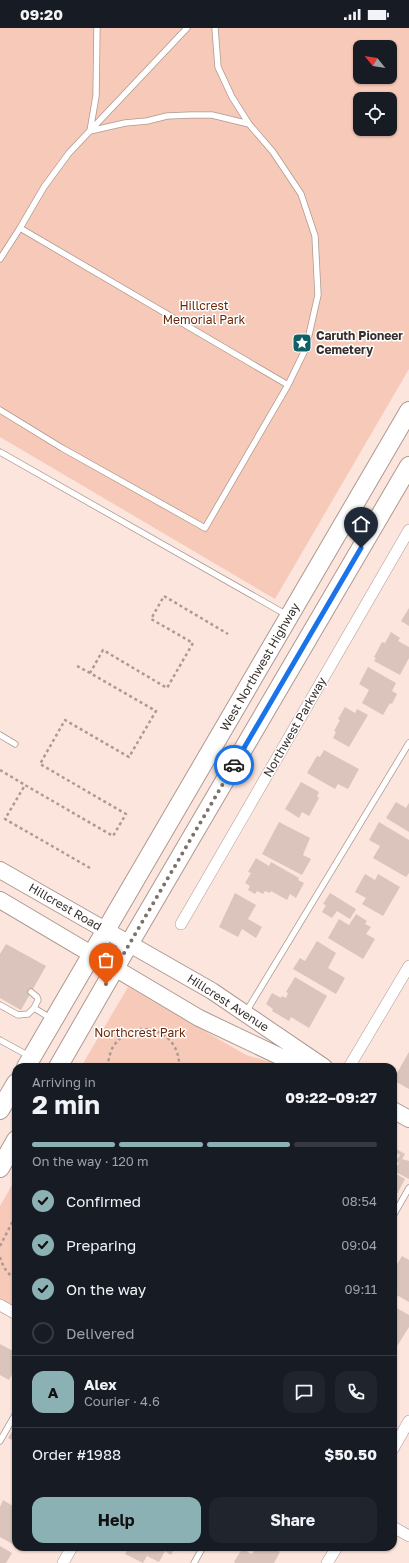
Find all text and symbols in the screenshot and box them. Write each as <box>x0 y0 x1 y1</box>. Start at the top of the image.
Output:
text: 09:20 <box>20 5 63 23</box>
north arrow <box>353 40 397 84</box>
map controls <box>353 40 397 136</box>
button: locate <box>353 92 397 136</box>
park label: Hillcrest Memorial Park <box>163 298 246 327</box>
place label: Caruth Pioneer Cemetery <box>316 328 403 357</box>
place icon: Caruth Pioneer Cemetery <box>291 332 313 354</box>
pin <box>344 507 378 548</box>
icon: home <box>350 513 372 535</box>
street label: West Northwest Highway <box>217 600 303 734</box>
street label: Northwest Parkway <box>260 674 329 779</box>
courier <box>214 745 254 785</box>
icon: car <box>223 754 245 776</box>
street label: Hillcrest Road <box>26 880 104 933</box>
pin <box>89 943 123 984</box>
icon: bag <box>95 949 117 971</box>
street label: Hillcrest Avenue <box>185 971 272 1035</box>
park label: Northcrest Park <box>94 1025 186 1040</box>
text: Arriving in <box>32 1074 96 1090</box>
text: 09:22–09:27 <box>285 1088 377 1106</box>
text: 2 min <box>32 1089 100 1120</box>
text: On the way · 120 m <box>32 1153 149 1169</box>
icon: check <box>32 1190 54 1212</box>
text: Confirmed <box>66 1192 141 1210</box>
text: 08:54 <box>342 1193 377 1209</box>
icon: check <box>32 1234 54 1256</box>
text: Preparing <box>66 1236 136 1254</box>
text: 09:04 <box>341 1237 377 1253</box>
icon: check <box>32 1278 54 1300</box>
text: On the way <box>66 1280 146 1298</box>
text: 09:11 <box>345 1281 377 1297</box>
text: Delivered <box>66 1324 134 1342</box>
button: chat <box>283 1371 325 1413</box>
button: phone <box>335 1371 377 1413</box>
text: Alex <box>84 1375 117 1393</box>
text: A <box>48 1383 58 1401</box>
text: Courier · 4.6 <box>84 1393 160 1409</box>
text: Order #1988 <box>32 1445 121 1463</box>
text: $50.50 <box>324 1445 377 1463</box>
button: Help <box>32 1497 201 1543</box>
button: Share <box>209 1497 377 1543</box>

